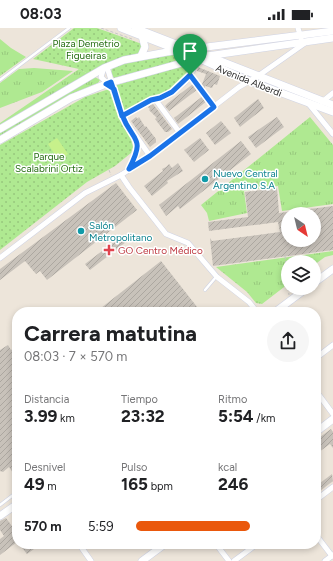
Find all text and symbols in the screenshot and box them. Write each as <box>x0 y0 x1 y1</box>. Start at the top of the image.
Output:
text: 08:03 <box>20 5 61 23</box>
pin <box>173 34 207 75</box>
park label: Plaza Demetrio Figueiras <box>52 37 120 62</box>
icon: arrive <box>179 40 201 62</box>
street label: Avenida Alberdi <box>214 61 284 100</box>
park label: Parque Scalabrini Ortiz <box>15 150 83 175</box>
place label: Nuevo Central Argentino S.A <box>213 167 278 192</box>
marker: Nuevo Central Argentino S.A <box>200 174 210 184</box>
north arrow <box>281 207 321 247</box>
map controls <box>281 207 321 295</box>
place label: Salón Metropolitano <box>89 219 153 244</box>
marker: Salón Metropolitano <box>76 226 86 236</box>
marker: GO Centro Médico <box>103 244 115 256</box>
place label: GO Centro Médico <box>118 244 203 257</box>
button: layers <box>281 255 321 295</box>
text: Carrera matutina <box>24 320 197 347</box>
button: share <box>267 320 309 362</box>
text: 08:03 · 7 × 570 m <box>24 349 127 364</box>
text: Distancia <box>24 393 69 406</box>
text: Tiempo <box>121 393 158 406</box>
text: Ritmo <box>218 393 247 406</box>
text: 3.99 <box>24 406 57 426</box>
text: 23:32 <box>121 406 165 426</box>
text: 5:54 <box>218 406 254 426</box>
text: km <box>57 412 75 425</box>
text: /km <box>254 412 275 425</box>
text: Desnivel <box>24 461 65 474</box>
text: Pulso <box>121 461 147 474</box>
text: kcal <box>218 461 237 474</box>
text: 49 <box>24 474 45 494</box>
text: 165 <box>121 474 148 494</box>
text: 246 <box>218 474 248 494</box>
text: m <box>45 480 57 493</box>
text: bpm <box>148 480 173 493</box>
text: 570 m <box>24 519 62 534</box>
text: 5:59 <box>88 519 114 534</box>

